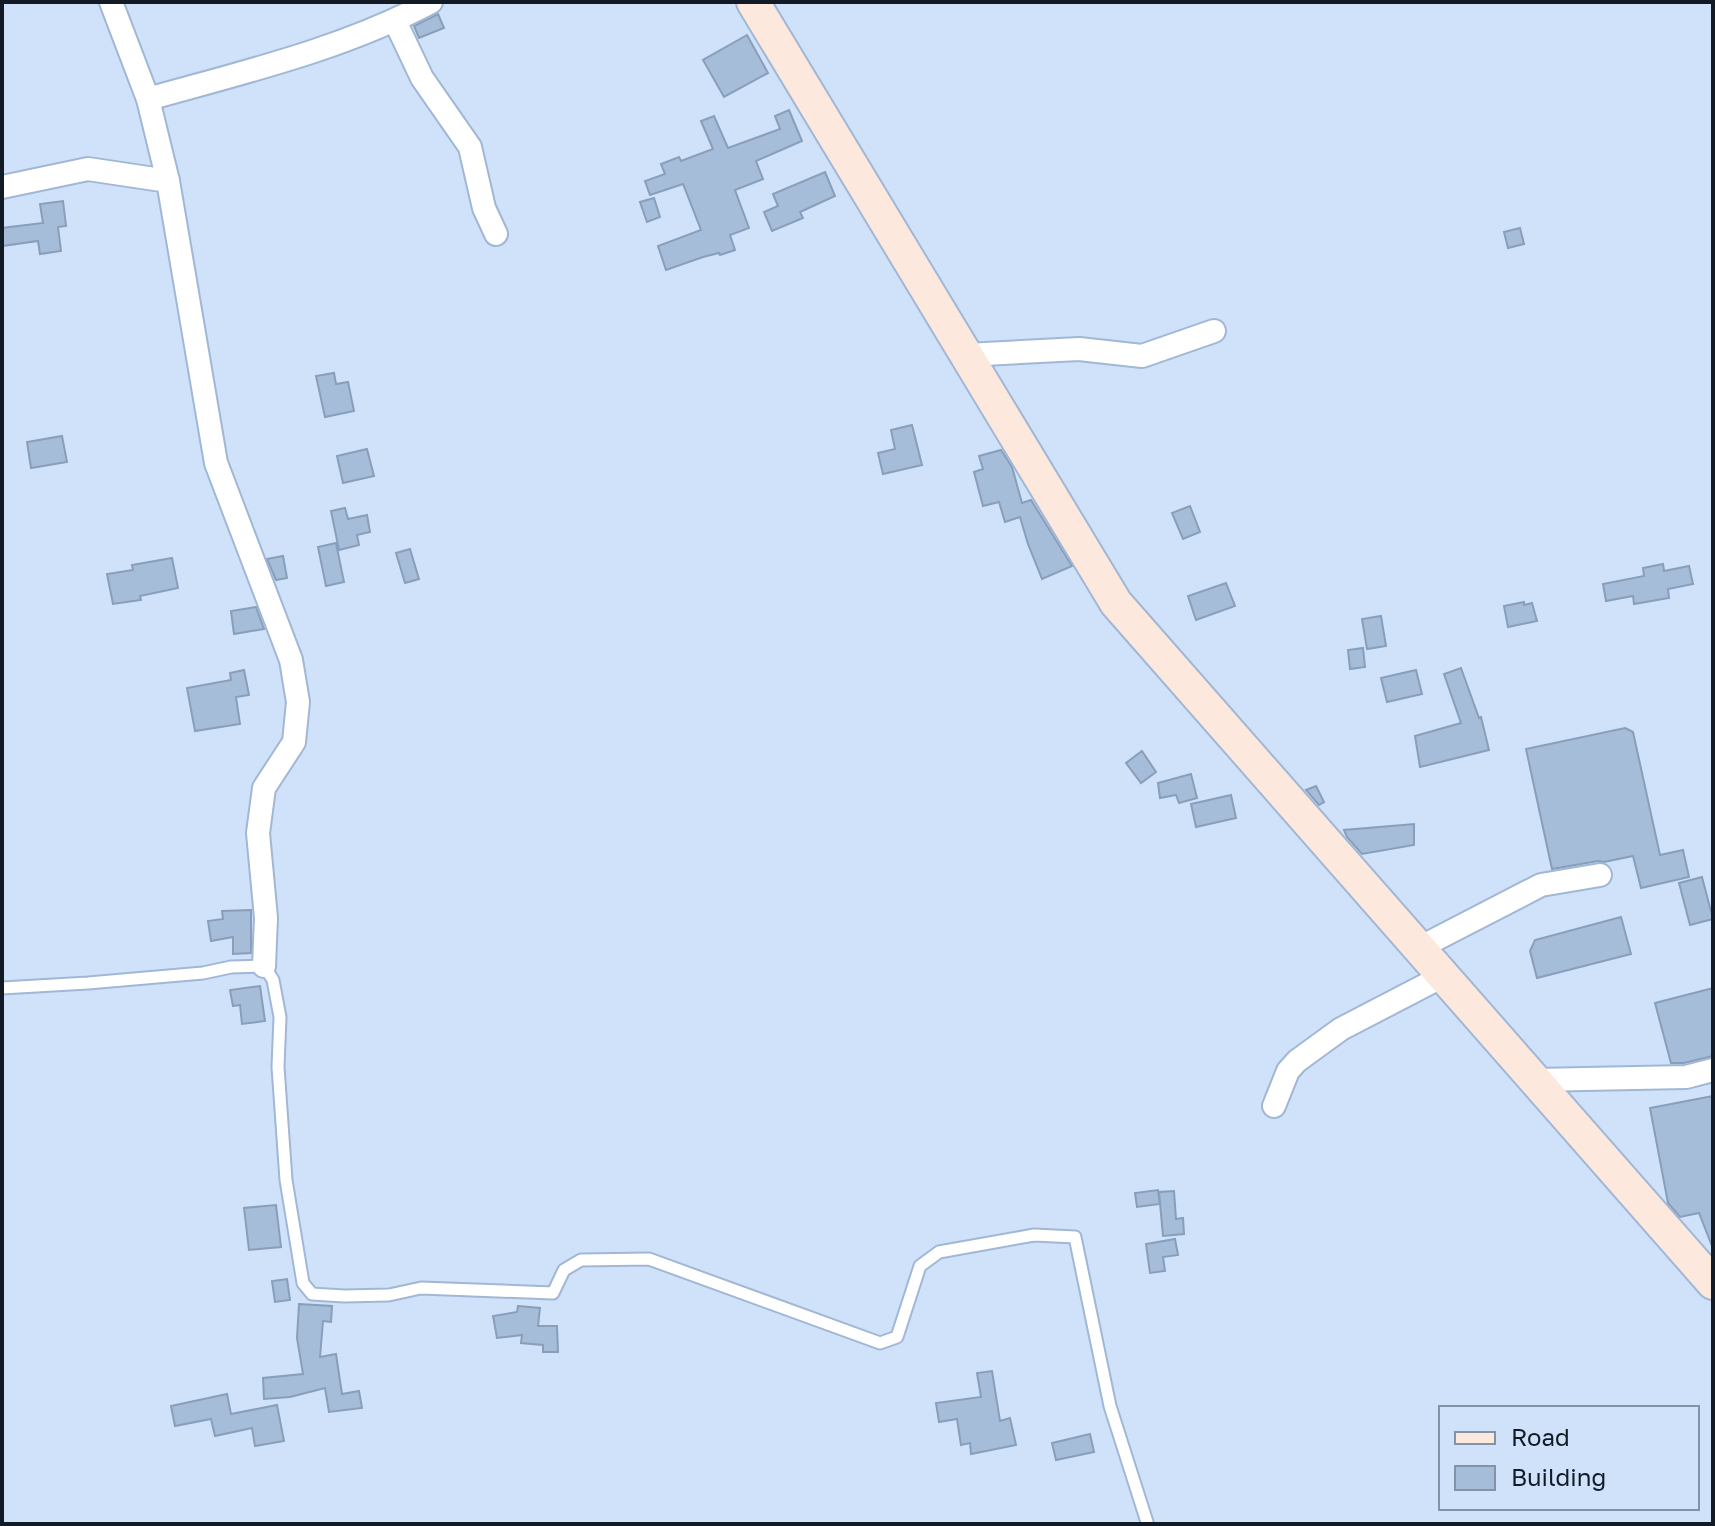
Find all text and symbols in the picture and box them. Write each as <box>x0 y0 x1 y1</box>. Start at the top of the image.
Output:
legend <box>1439 1406 1699 1510</box>
text: Road <box>1511 1422 1570 1451</box>
text: Building <box>1511 1462 1606 1491</box>

